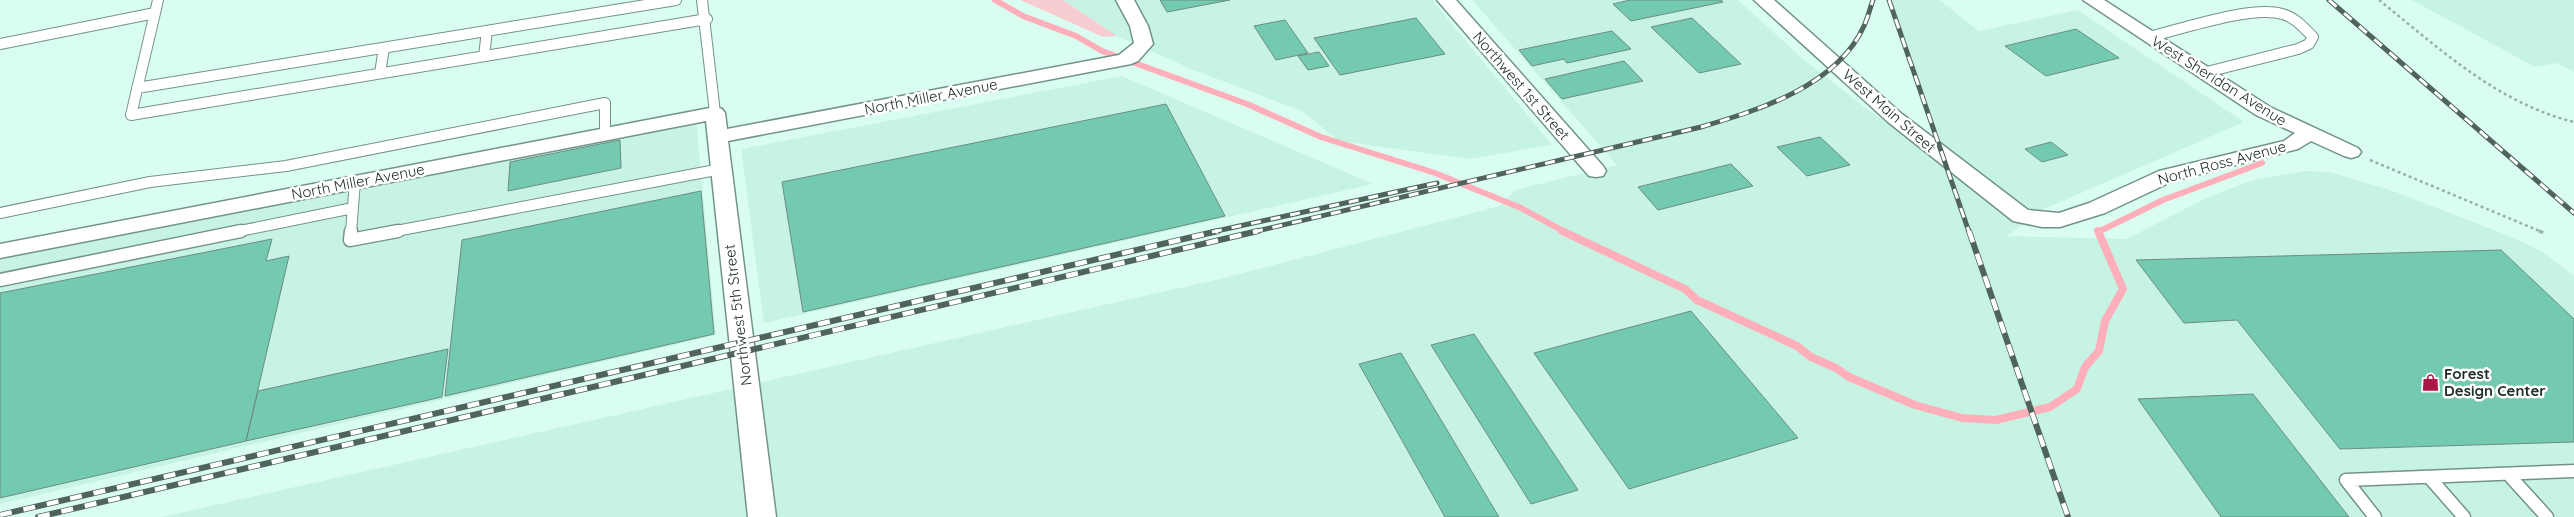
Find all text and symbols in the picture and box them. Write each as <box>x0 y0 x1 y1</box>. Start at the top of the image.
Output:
street label: Northwest 1st Street <box>1469 27 1574 144</box>
street label: West Sheridan Avenue <box>2148 31 2290 130</box>
street label: West Main Street <box>1839 65 1940 156</box>
street label: North Miller Avenue <box>863 74 999 119</box>
street label: North Ross Avenue <box>2156 136 2288 189</box>
street label: North Miller Avenue <box>290 159 426 204</box>
street label: Northwest 5th Street <box>719 243 756 387</box>
place label: Forest Design Center <box>2444 364 2546 400</box>
shop icon: Forest Design Center <box>2420 373 2440 393</box>

